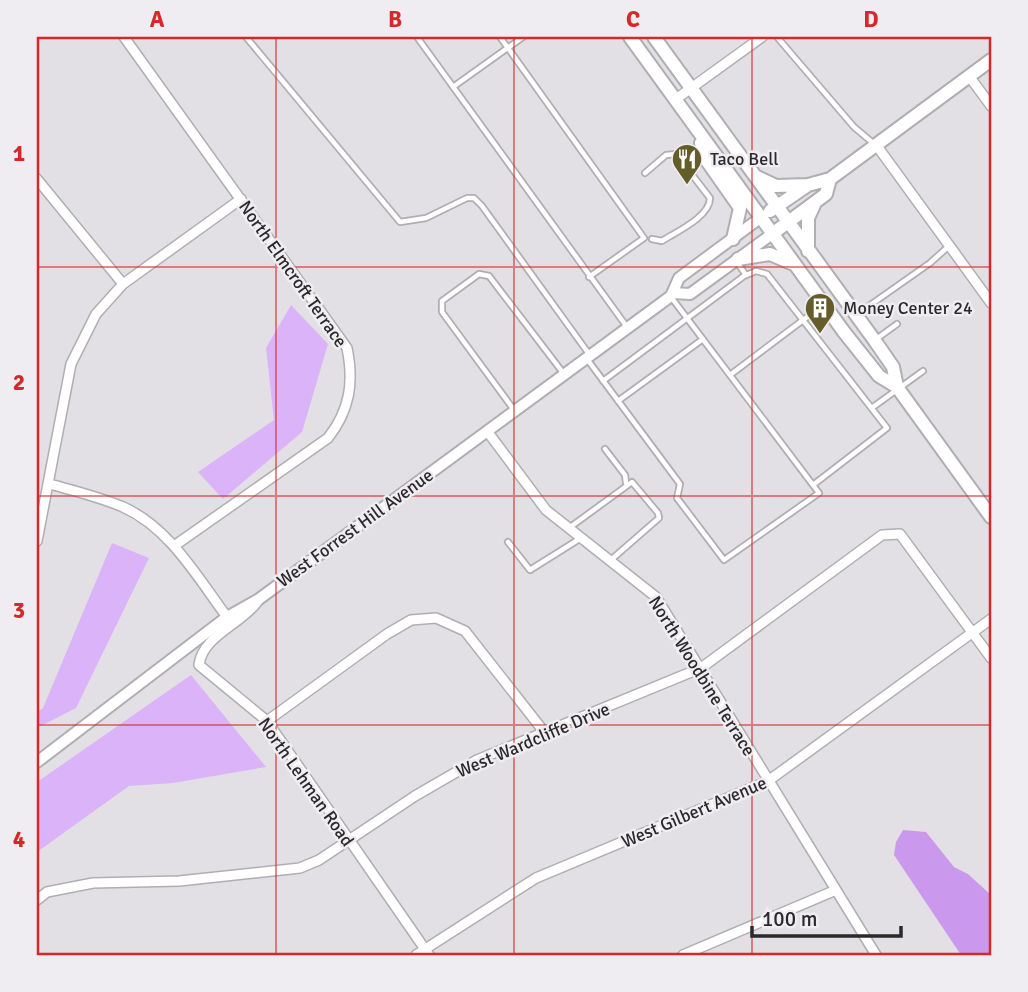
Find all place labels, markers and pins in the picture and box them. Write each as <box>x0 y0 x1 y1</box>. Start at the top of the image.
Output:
restaurant icon: Taco Bell <box>670 142 704 186</box>
place label: Taco Bell <box>710 148 779 170</box>
building icon: Money Center 24 <box>803 291 837 335</box>
place label: Money Center 24 <box>843 297 973 319</box>

